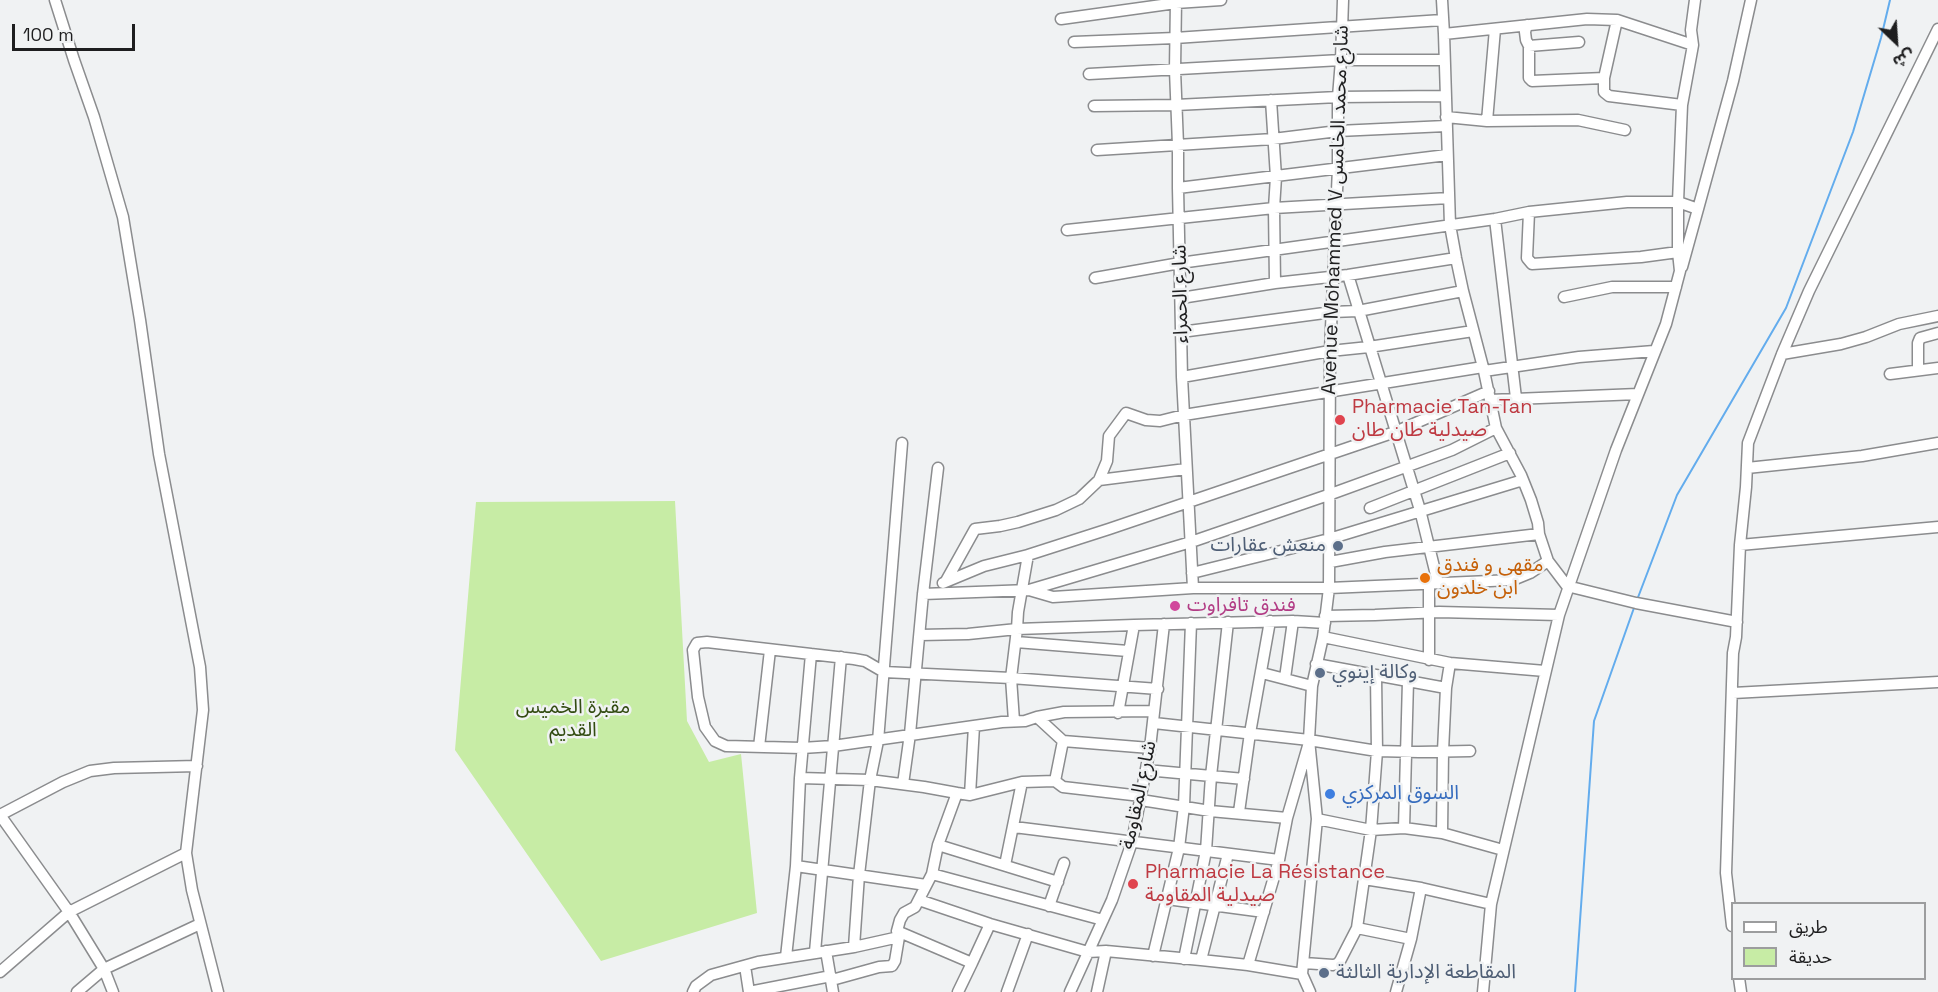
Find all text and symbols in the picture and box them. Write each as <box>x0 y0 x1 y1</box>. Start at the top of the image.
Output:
scale bar <box>15 12 138 50</box>
north arrow <box>1866 12 1926 72</box>
text: 100 m <box>23 23 74 46</box>
street label: Avenue Mohammed V شارع محمد الخامس <box>1318 25 1354 395</box>
text: ش <box>1889 45 1918 73</box>
street label: شارع الحمراء <box>1168 244 1194 344</box>
place label: Pharmacie Tan-Tan صيدلية طان طان <box>1352 396 1533 443</box>
marker: Pharmacie Tan-Tan صيدلية طان طان <box>1333 413 1347 427</box>
place label: منعش عقارات <box>1210 534 1326 558</box>
marker: منعش عقارات <box>1331 539 1345 553</box>
place label: مقهى و فندق ابن خلدون <box>1437 554 1543 601</box>
marker: مقهى و فندق ابن خلدون <box>1418 571 1432 585</box>
place label: فندق تافراوت <box>1187 594 1296 618</box>
marker: فندق تافراوت <box>1168 599 1182 613</box>
place label: وكالة إينوي <box>1332 661 1417 685</box>
marker: وكالة إينوي <box>1313 666 1327 680</box>
park label: مقبرة الخميس القديم <box>516 696 630 743</box>
street label: شارع المقاومة <box>1116 738 1162 852</box>
place label: السوق المركزي <box>1342 782 1459 806</box>
marker: السوق المركزي <box>1323 787 1337 801</box>
place label: Pharmacie La Résistance صيدلية المقاومة <box>1145 861 1385 908</box>
marker: Pharmacie La Résistance صيدلية المقاومة <box>1126 877 1140 891</box>
legend <box>1731 902 1926 980</box>
text: طريق <box>1789 915 1828 938</box>
text: حديقة <box>1789 945 1832 968</box>
place label: المقاطعة الإدارية الثالثة <box>1336 961 1516 985</box>
marker: المقاطعة الإدارية الثالثة <box>1317 966 1331 980</box>

